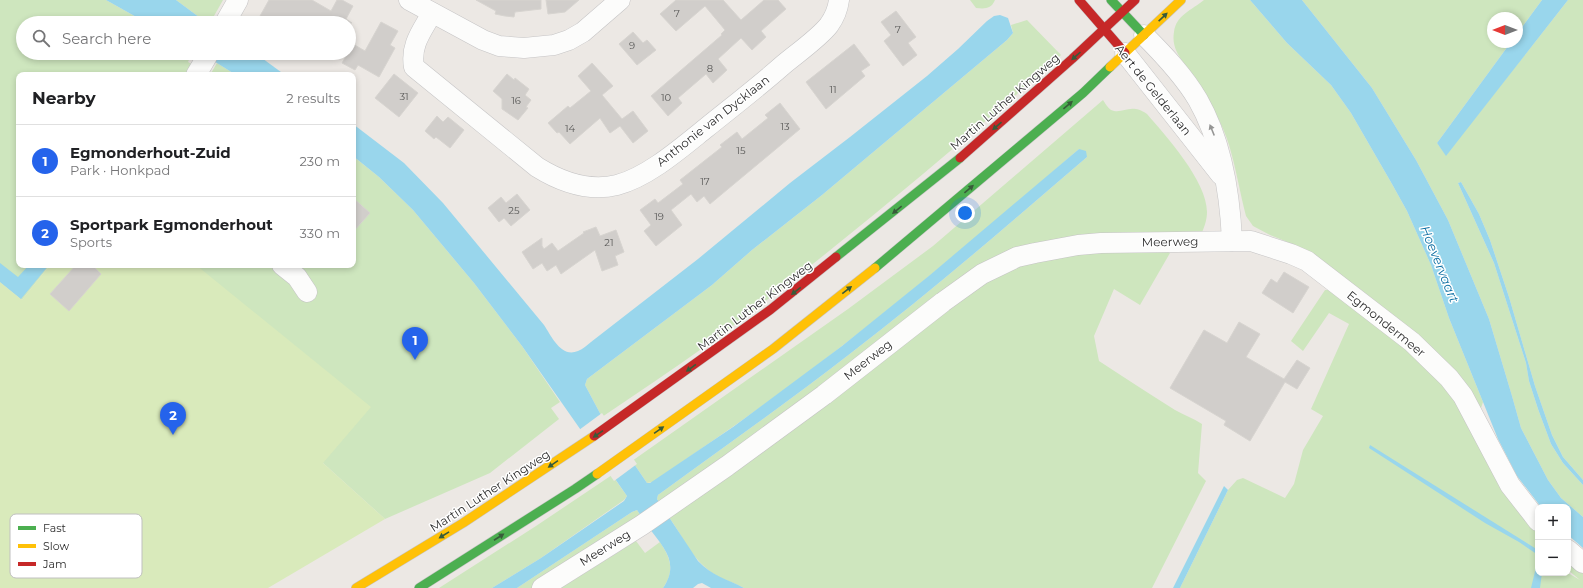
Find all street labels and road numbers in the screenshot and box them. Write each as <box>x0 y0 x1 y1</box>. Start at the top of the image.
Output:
street label: Aert de Gelderlaan <box>1112 41 1195 138</box>
street label: Martin Luther Kingweg <box>947 50 1062 153</box>
street label: Anthonie van Dycklaan <box>653 72 772 169</box>
street label: Meerweg <box>1141 234 1199 249</box>
street label: Martin Luther Kingweg <box>694 257 815 354</box>
street label: Egmondermeer <box>1344 287 1429 360</box>
street label: Meerweg <box>841 336 895 383</box>
street label: Martin Luther Kingweg <box>427 446 553 535</box>
street label: Meerweg <box>577 526 633 569</box>

